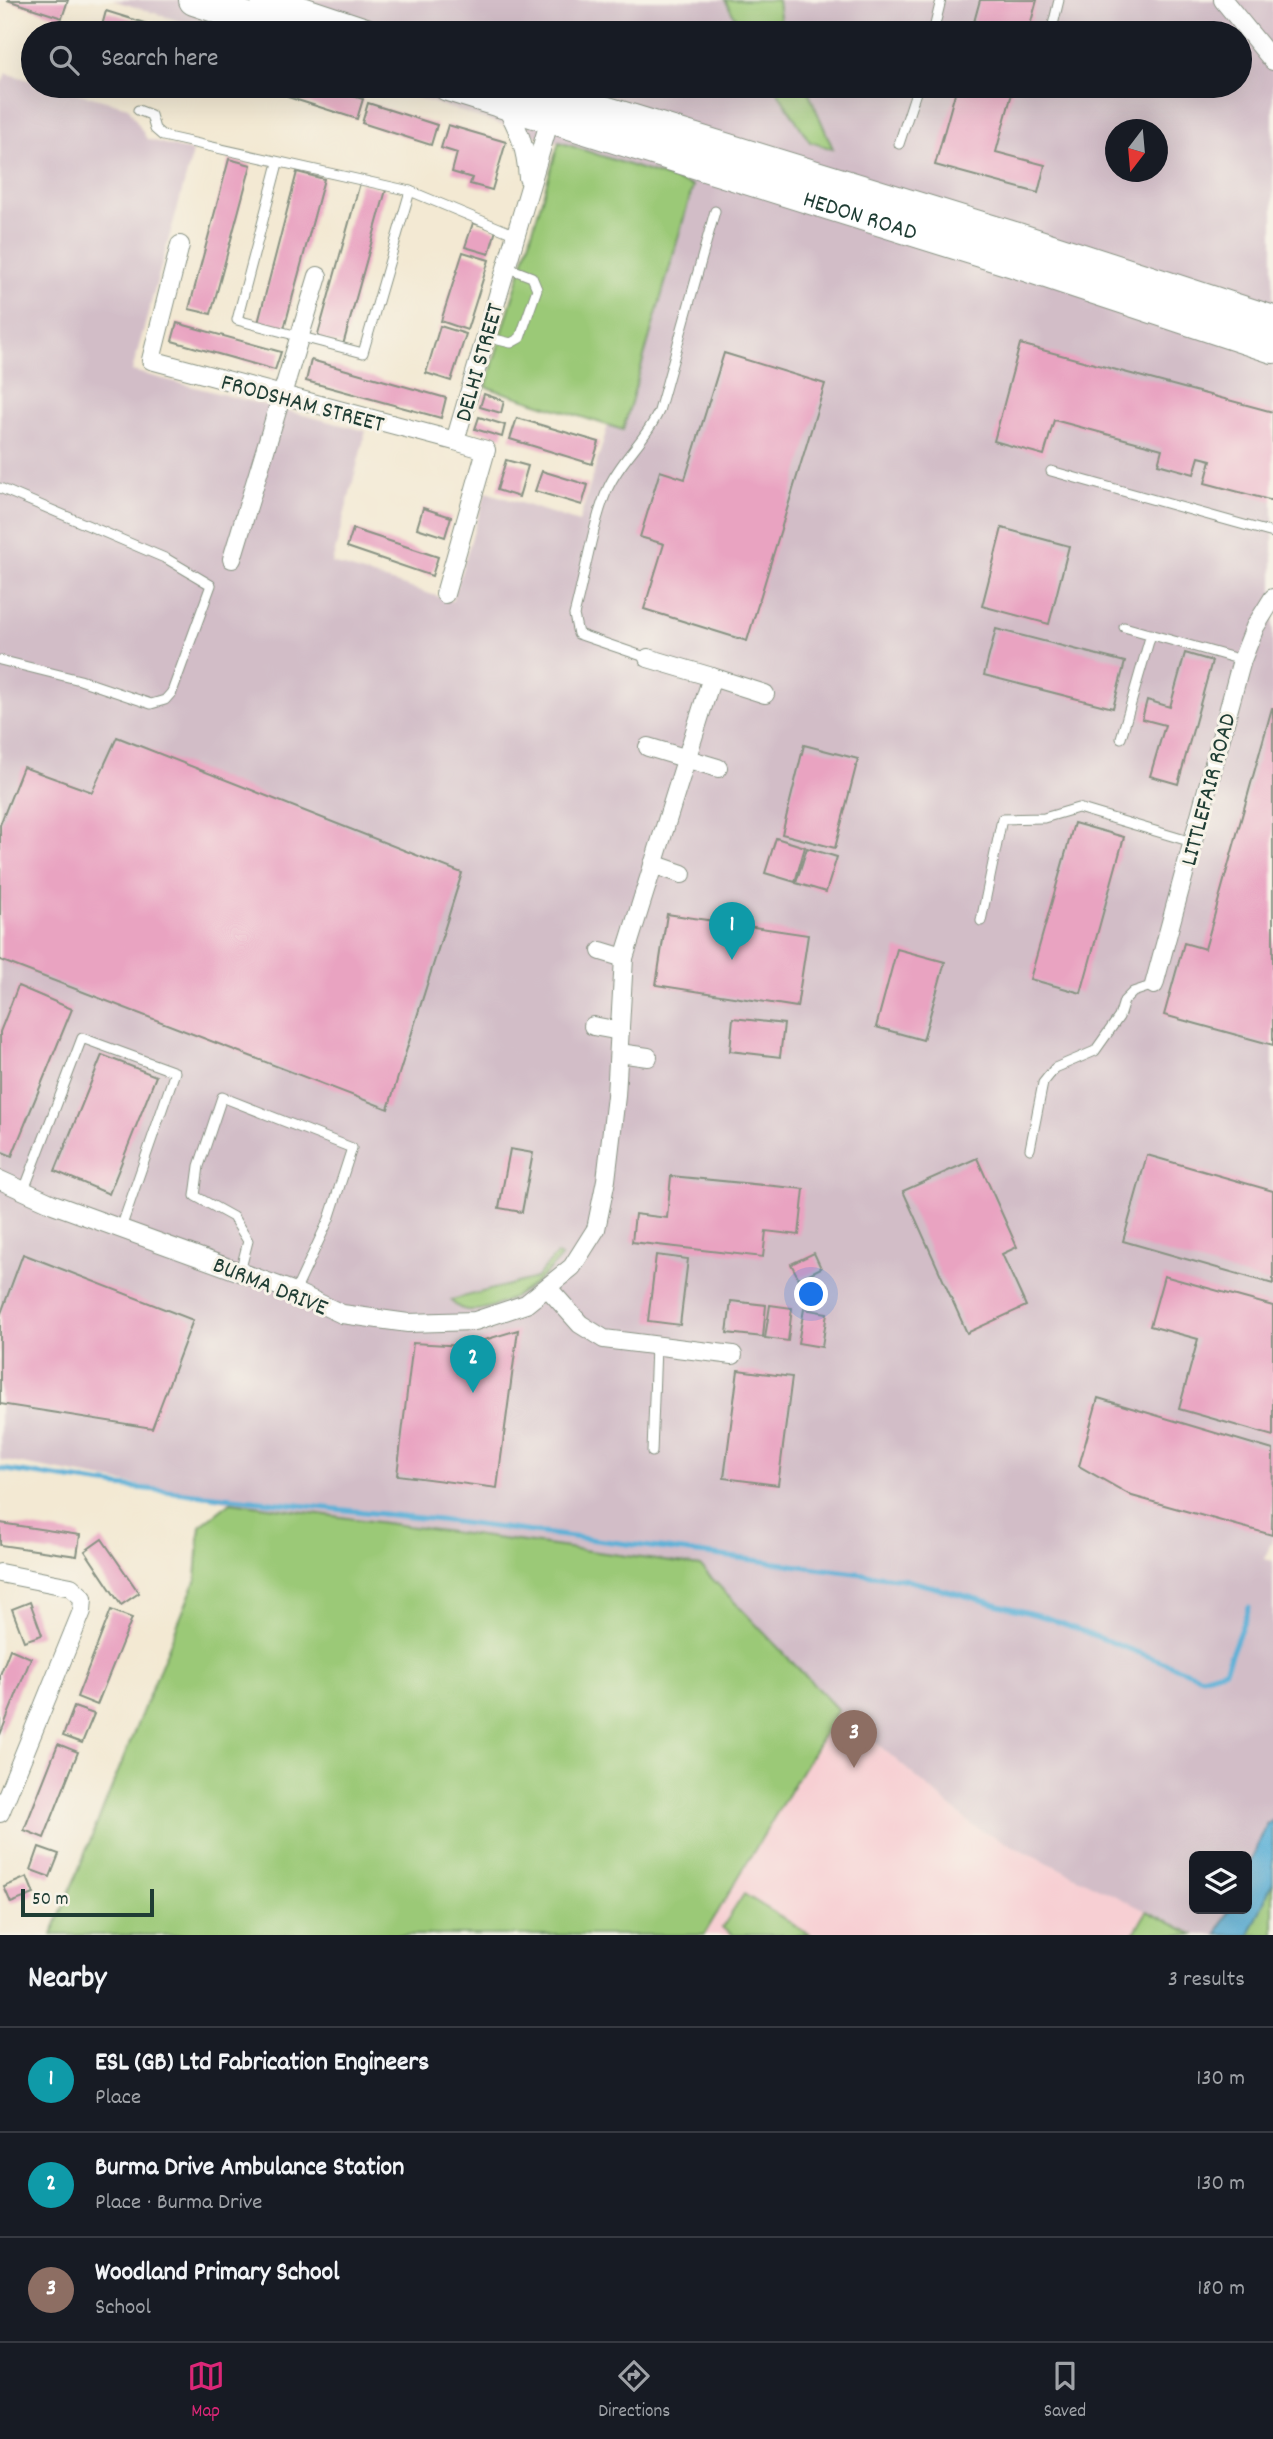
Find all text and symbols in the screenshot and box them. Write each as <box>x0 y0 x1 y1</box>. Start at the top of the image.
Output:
search box <box>21 21 1252 98</box>
icon: search <box>45 41 83 79</box>
text: Search here <box>101 41 219 78</box>
north arrow <box>1105 119 1168 182</box>
street label: HEDON ROAD <box>798 184 921 251</box>
street label: DELHI STREET <box>448 299 514 426</box>
street label: FRODSHAM STREET <box>217 367 388 443</box>
street label: LITTLEFAIR ROAD <box>1173 710 1247 870</box>
pin: 1 <box>709 902 755 960</box>
street label: BURMA DRIVE <box>207 1249 333 1326</box>
your location <box>794 1277 828 1311</box>
pin: 2 <box>450 1335 496 1393</box>
pin: 3 <box>831 1710 877 1768</box>
map controls <box>1189 1851 1252 1914</box>
button: layers <box>1189 1851 1252 1914</box>
scale bar <box>21 1886 154 1918</box>
text: 50 m <box>32 1887 69 1914</box>
text: Nearby <box>28 1959 106 2002</box>
text: 3 results <box>1168 1964 1245 1997</box>
text: ESL (GB) Ltd Fabrication Engineers <box>95 2045 429 2082</box>
text: 1 <box>48 2063 54 2096</box>
text: 130 m <box>1196 2063 1245 2096</box>
text: Place <box>95 2082 141 2115</box>
text: Burma Drive Ambulance Station <box>95 2150 404 2187</box>
text: 2 <box>46 2168 56 2201</box>
text: 130 m <box>1196 2168 1245 2201</box>
text: Place · Burma Drive <box>95 2187 262 2220</box>
text: Woodland Primary School <box>95 2255 339 2292</box>
text: 3 <box>46 2273 56 2306</box>
text: 180 m <box>1197 2273 1245 2306</box>
text: School <box>95 2292 151 2325</box>
tab: Map <box>187 2357 225 2426</box>
tab: Directions <box>598 2357 670 2426</box>
tab: Saved <box>1044 2357 1086 2426</box>

